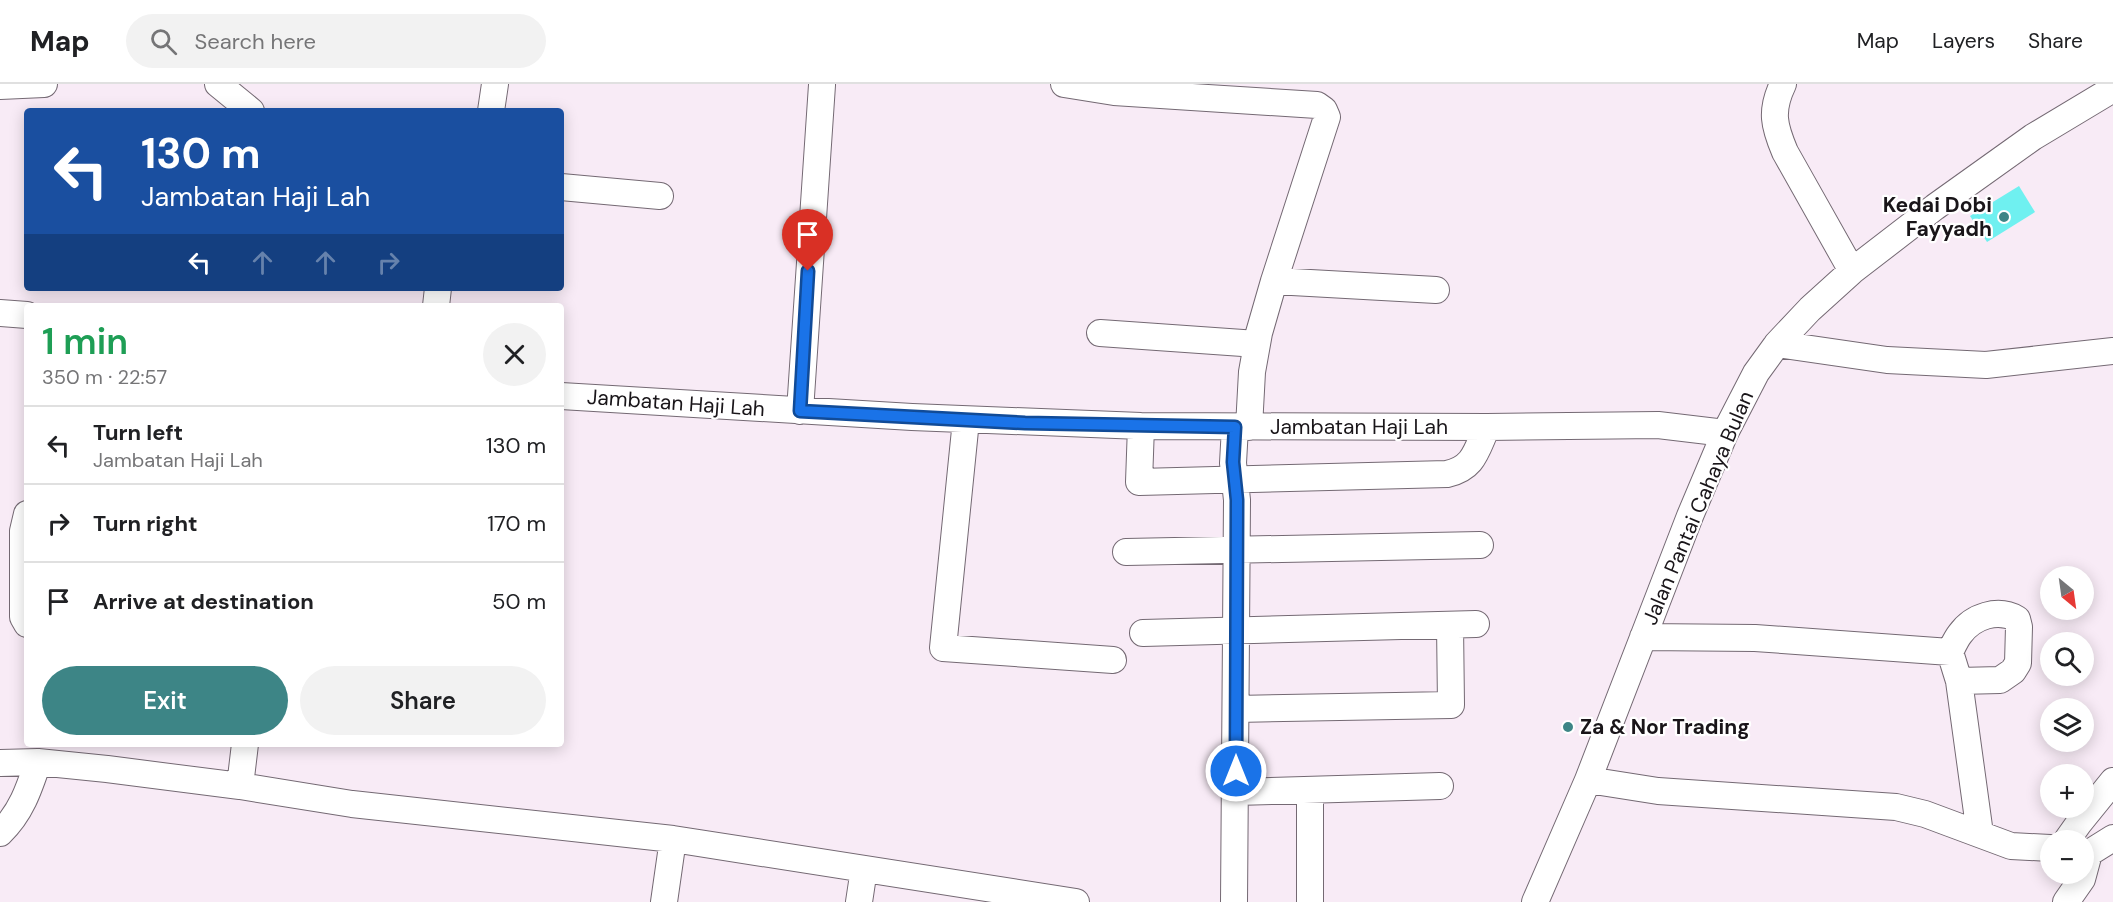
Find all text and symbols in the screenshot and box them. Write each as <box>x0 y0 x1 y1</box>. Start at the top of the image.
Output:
search box <box>126 14 546 68</box>
text: Map <box>30 23 90 60</box>
icon: search <box>147 25 180 58</box>
text: Search here <box>195 27 316 56</box>
text: Map <box>1857 27 1899 55</box>
text: Layers <box>1932 27 1995 55</box>
text: Share <box>2028 27 2083 55</box>
text: 130 m <box>141 126 261 181</box>
icon: left <box>42 132 120 210</box>
text: Jambatan Haji Lah <box>141 179 370 214</box>
place label: Kedai Dobi Fayyadh <box>1883 191 1992 243</box>
pin <box>782 209 833 271</box>
marker: Kedai Dobi Fayyadh <box>1997 210 2011 224</box>
icon: arrive <box>791 218 824 251</box>
icon: left <box>183 246 216 279</box>
icon: ahead <box>246 246 279 279</box>
icon: ahead <box>309 246 342 279</box>
icon: right <box>372 246 405 279</box>
text: 1 min <box>42 318 128 365</box>
button: close <box>483 323 546 386</box>
text: 350 m · 22:57 <box>42 364 167 390</box>
street label: Jambatan Haji Lah <box>586 383 766 423</box>
street label: Jalan Pantai Cahaya Bulan <box>1636 387 1760 629</box>
street label: Jambatan Haji Lah <box>1270 413 1448 441</box>
text: Turn left <box>93 418 183 447</box>
icon: left <box>42 429 75 462</box>
text: 130 m <box>486 431 546 460</box>
text: Jambatan Haji Lah <box>93 447 263 473</box>
icon: right <box>42 507 75 540</box>
text: Turn right <box>93 509 198 538</box>
text: 170 m <box>487 509 546 538</box>
north arrow <box>2040 566 2094 620</box>
map controls <box>2040 566 2094 884</box>
icon: arrive <box>42 585 75 618</box>
text: Arrive at destination <box>93 587 314 616</box>
text: 50 m <box>492 587 546 616</box>
button: search <box>2040 632 2094 686</box>
button: Exit <box>42 666 288 735</box>
button: Share <box>300 666 546 735</box>
button: layers <box>2040 698 2094 752</box>
place label: Za & Nor Trading <box>1580 713 1750 741</box>
marker: Za & Nor Trading <box>1561 720 1575 734</box>
position arrow <box>1204 739 1268 803</box>
button: + <box>2040 764 2094 818</box>
button: − <box>2040 830 2094 884</box>

